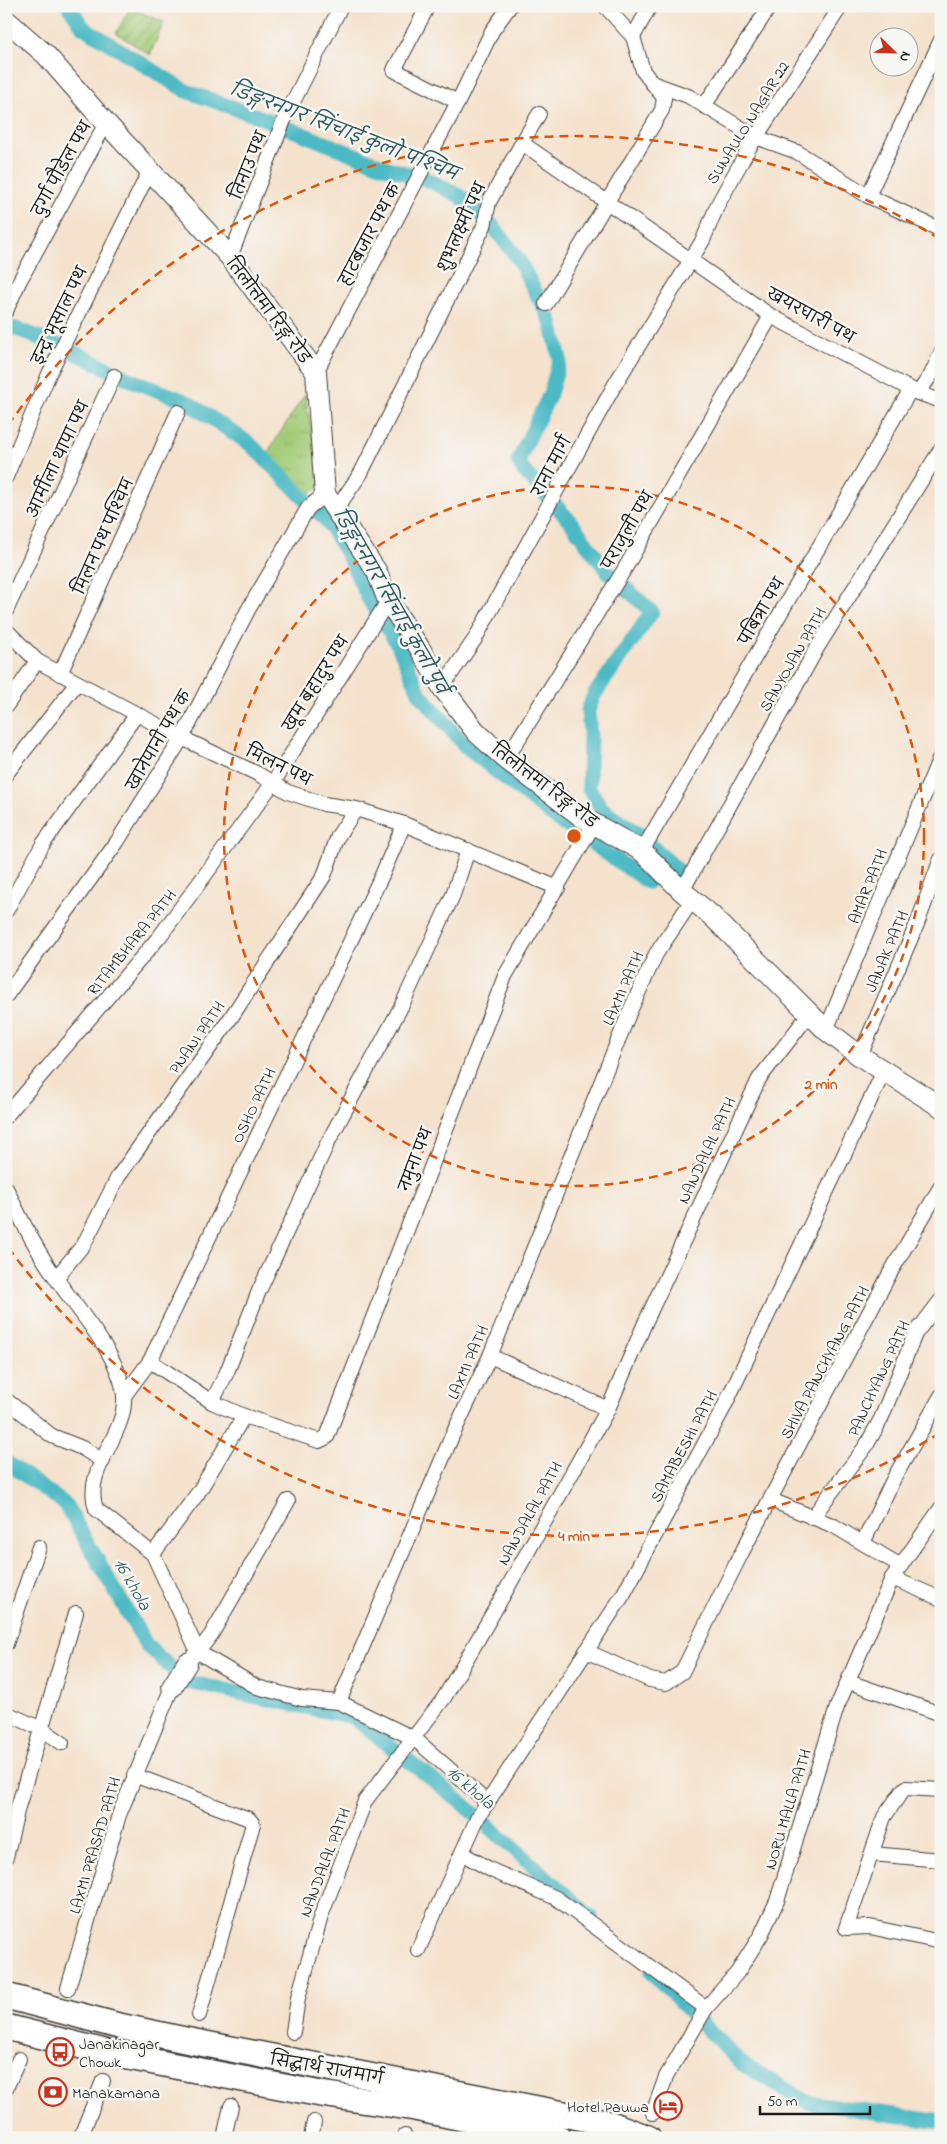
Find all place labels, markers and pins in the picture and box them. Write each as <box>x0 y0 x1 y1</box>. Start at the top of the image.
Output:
centre of rings <box>565 827 583 845</box>
place label: Janakinagar Chowk <box>79 2033 159 2075</box>
bus stop icon: Janakinagar Chowk <box>45 2037 75 2067</box>
bank icon: Manakamana <box>38 2077 68 2107</box>
place label: Manakamana <box>72 2082 160 2106</box>
hotel icon: Hotel Pauwa <box>653 2091 683 2121</box>
place label: Hotel Pauwa <box>567 2096 649 2120</box>

